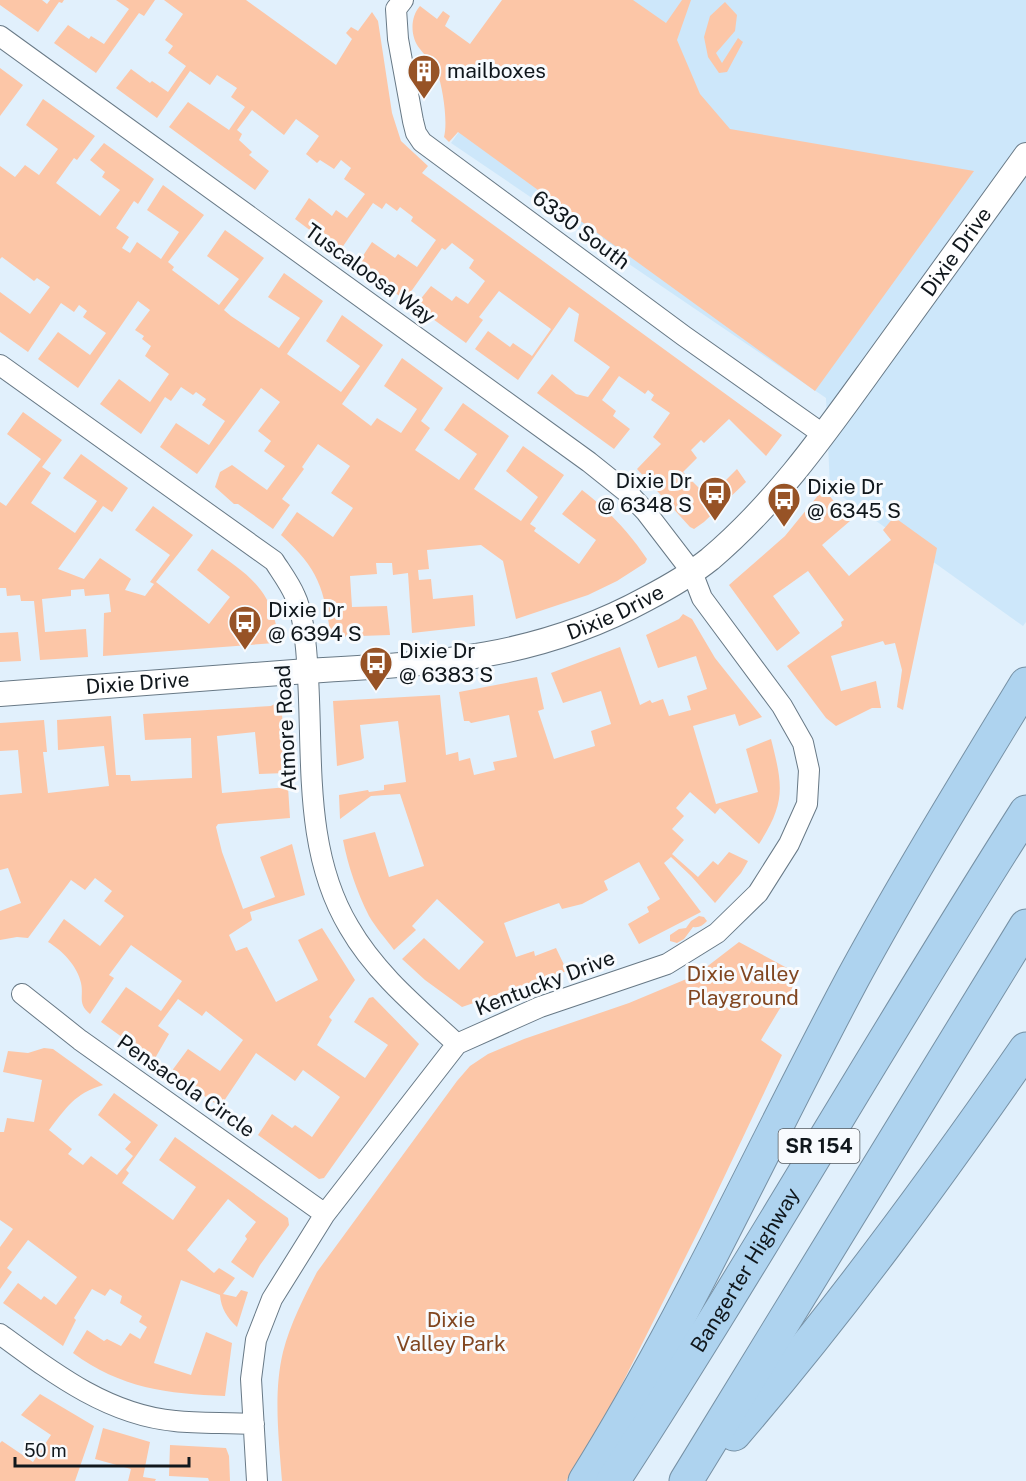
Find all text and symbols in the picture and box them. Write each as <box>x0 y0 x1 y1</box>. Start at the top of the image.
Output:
building icon: mailboxes <box>406 53 442 100</box>
place label: mailboxes <box>447 58 546 83</box>
street label: 6330 South <box>528 185 635 274</box>
street label: Dixie Drive <box>915 202 996 301</box>
street label: Tuscaloosa Way <box>300 218 440 329</box>
place label: Dixie Dr @ 6348 S <box>597 468 692 517</box>
place label: Dixie Dr @ 6345 S <box>807 474 901 523</box>
bus stop icon: Dixie Dr @ 6348 S <box>697 475 733 522</box>
bus stop icon: Dixie Dr @ 6345 S <box>766 481 802 528</box>
street label: Dixie Drive <box>563 579 668 645</box>
place label: Dixie Dr @ 6394 S <box>268 597 362 646</box>
bus stop icon: Dixie Dr @ 6394 S <box>227 604 263 651</box>
place label: Dixie Dr @ 6383 S <box>399 638 493 687</box>
bus stop icon: Dixie Dr @ 6383 S <box>358 645 394 692</box>
street label: Atmore Road <box>270 664 301 792</box>
street label: Dixie Drive <box>85 666 190 699</box>
street label: Kentucky Drive <box>472 944 618 1021</box>
park label: Dixie Valley Playground <box>687 961 799 1010</box>
street label: Pensacola Circle <box>113 1029 260 1142</box>
road number: SR 154 <box>778 1129 860 1163</box>
street label: Bangerter Highway <box>685 1183 805 1357</box>
park label: Dixie Valley Park <box>396 1307 506 1356</box>
scale bar <box>15 1430 189 1468</box>
text: 50 m <box>24 1440 67 1461</box>

